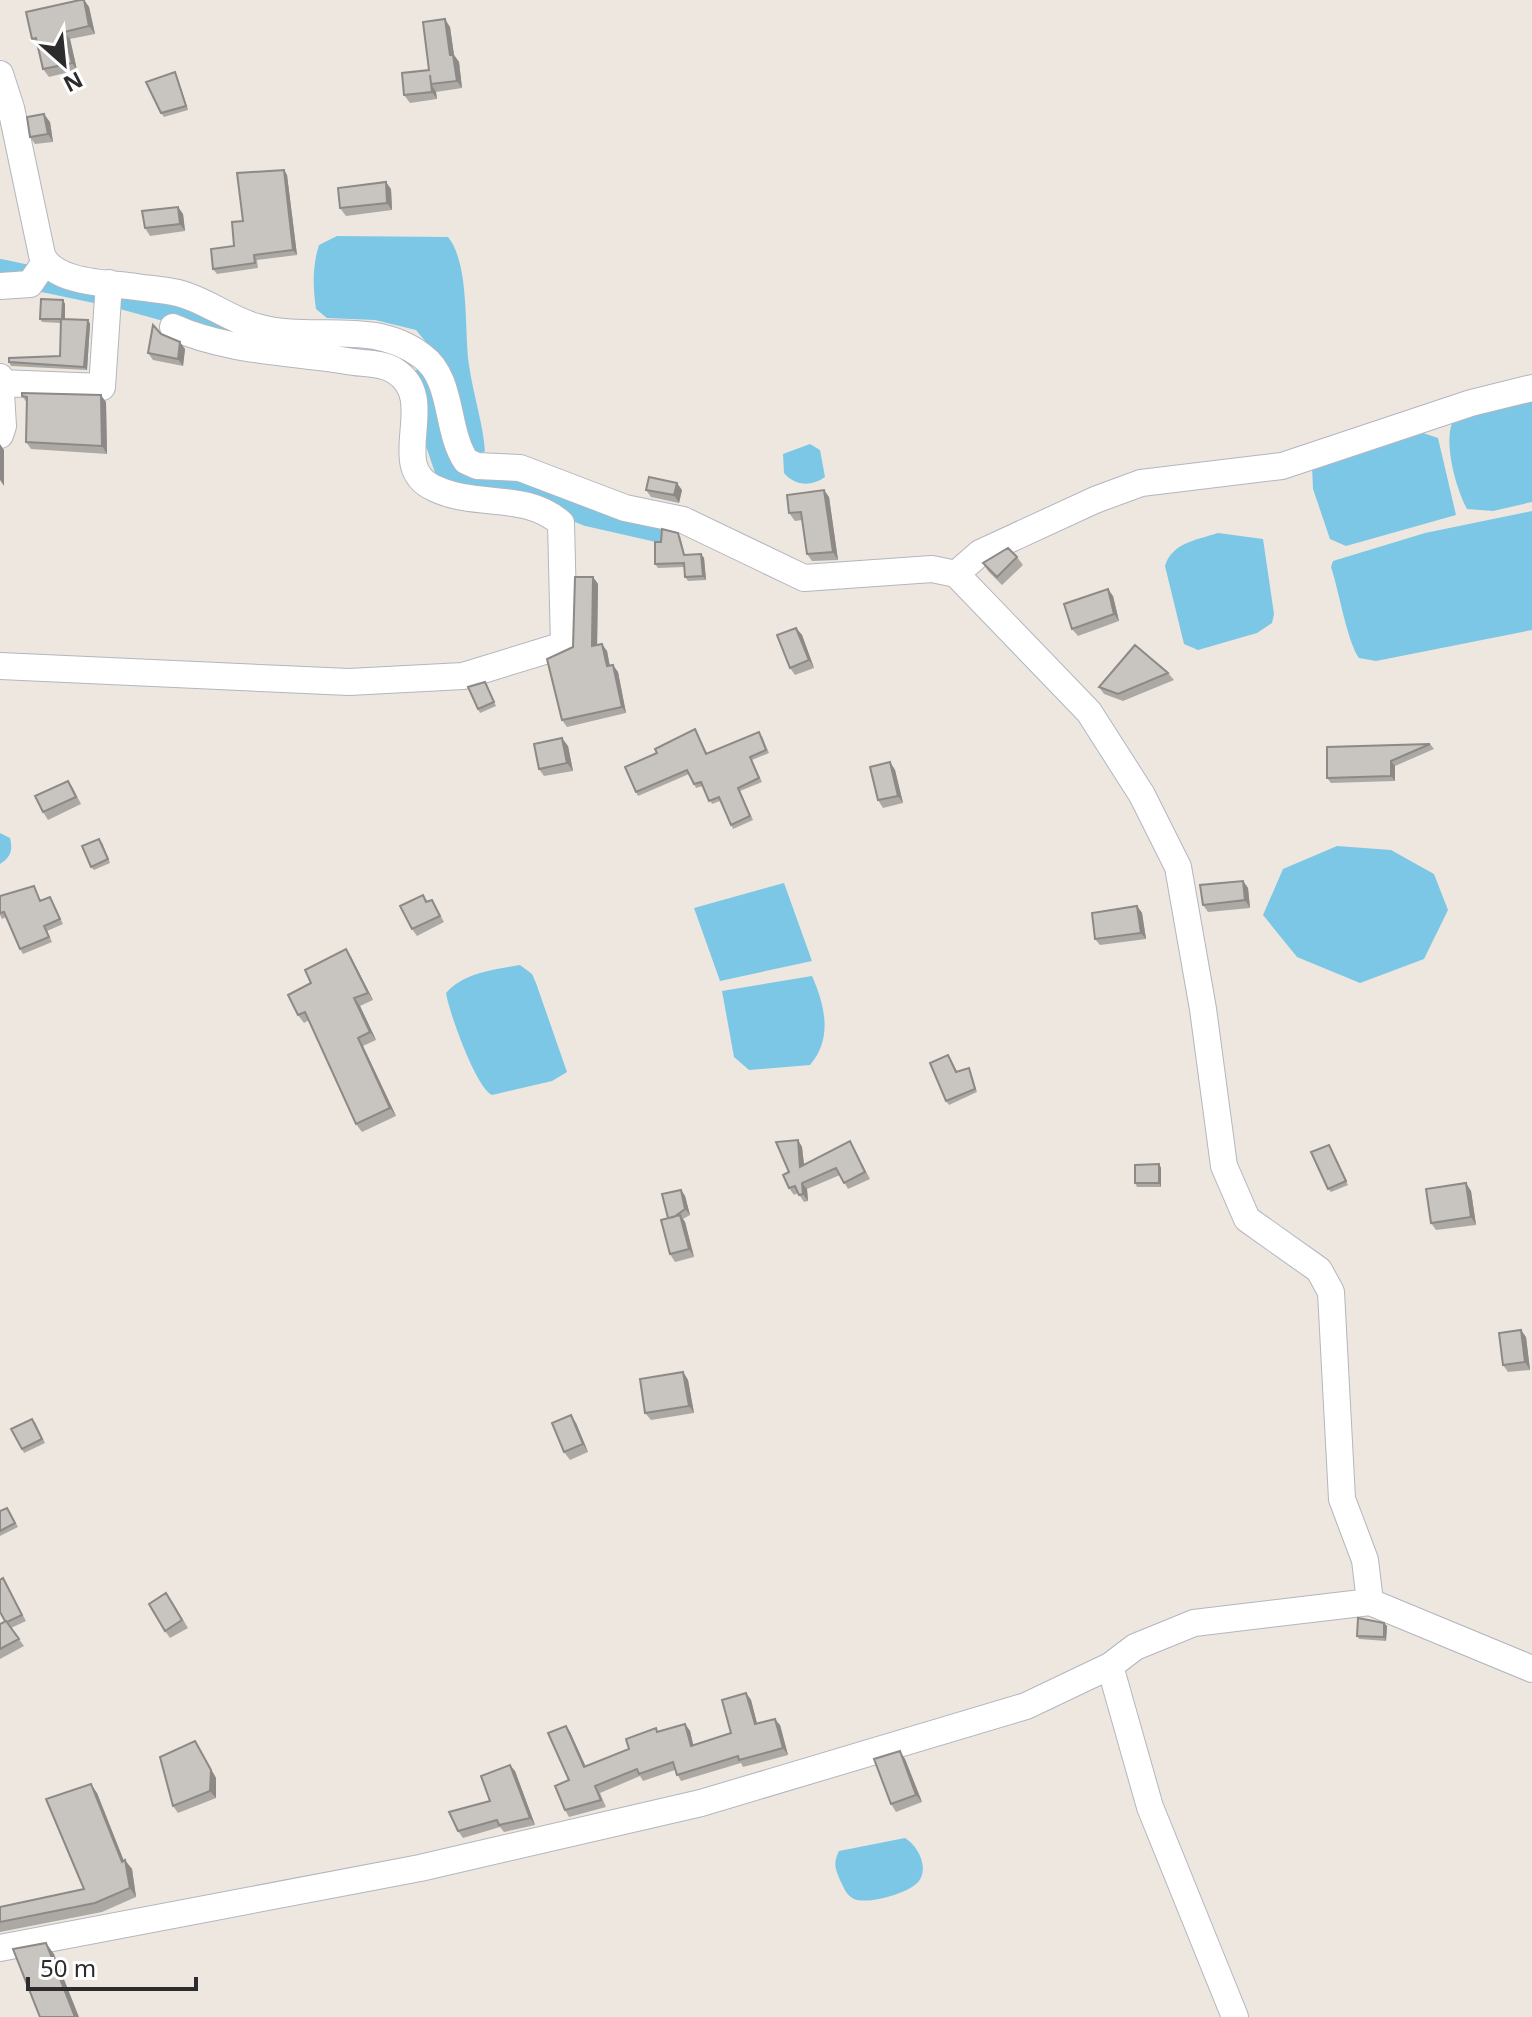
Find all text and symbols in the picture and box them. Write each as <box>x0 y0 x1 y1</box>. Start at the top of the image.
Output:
north arrow <box>24 24 104 104</box>
text: N <box>59 65 88 100</box>
scale bar <box>28 1941 196 1991</box>
text: 50 m <box>40 1951 96 1984</box>

